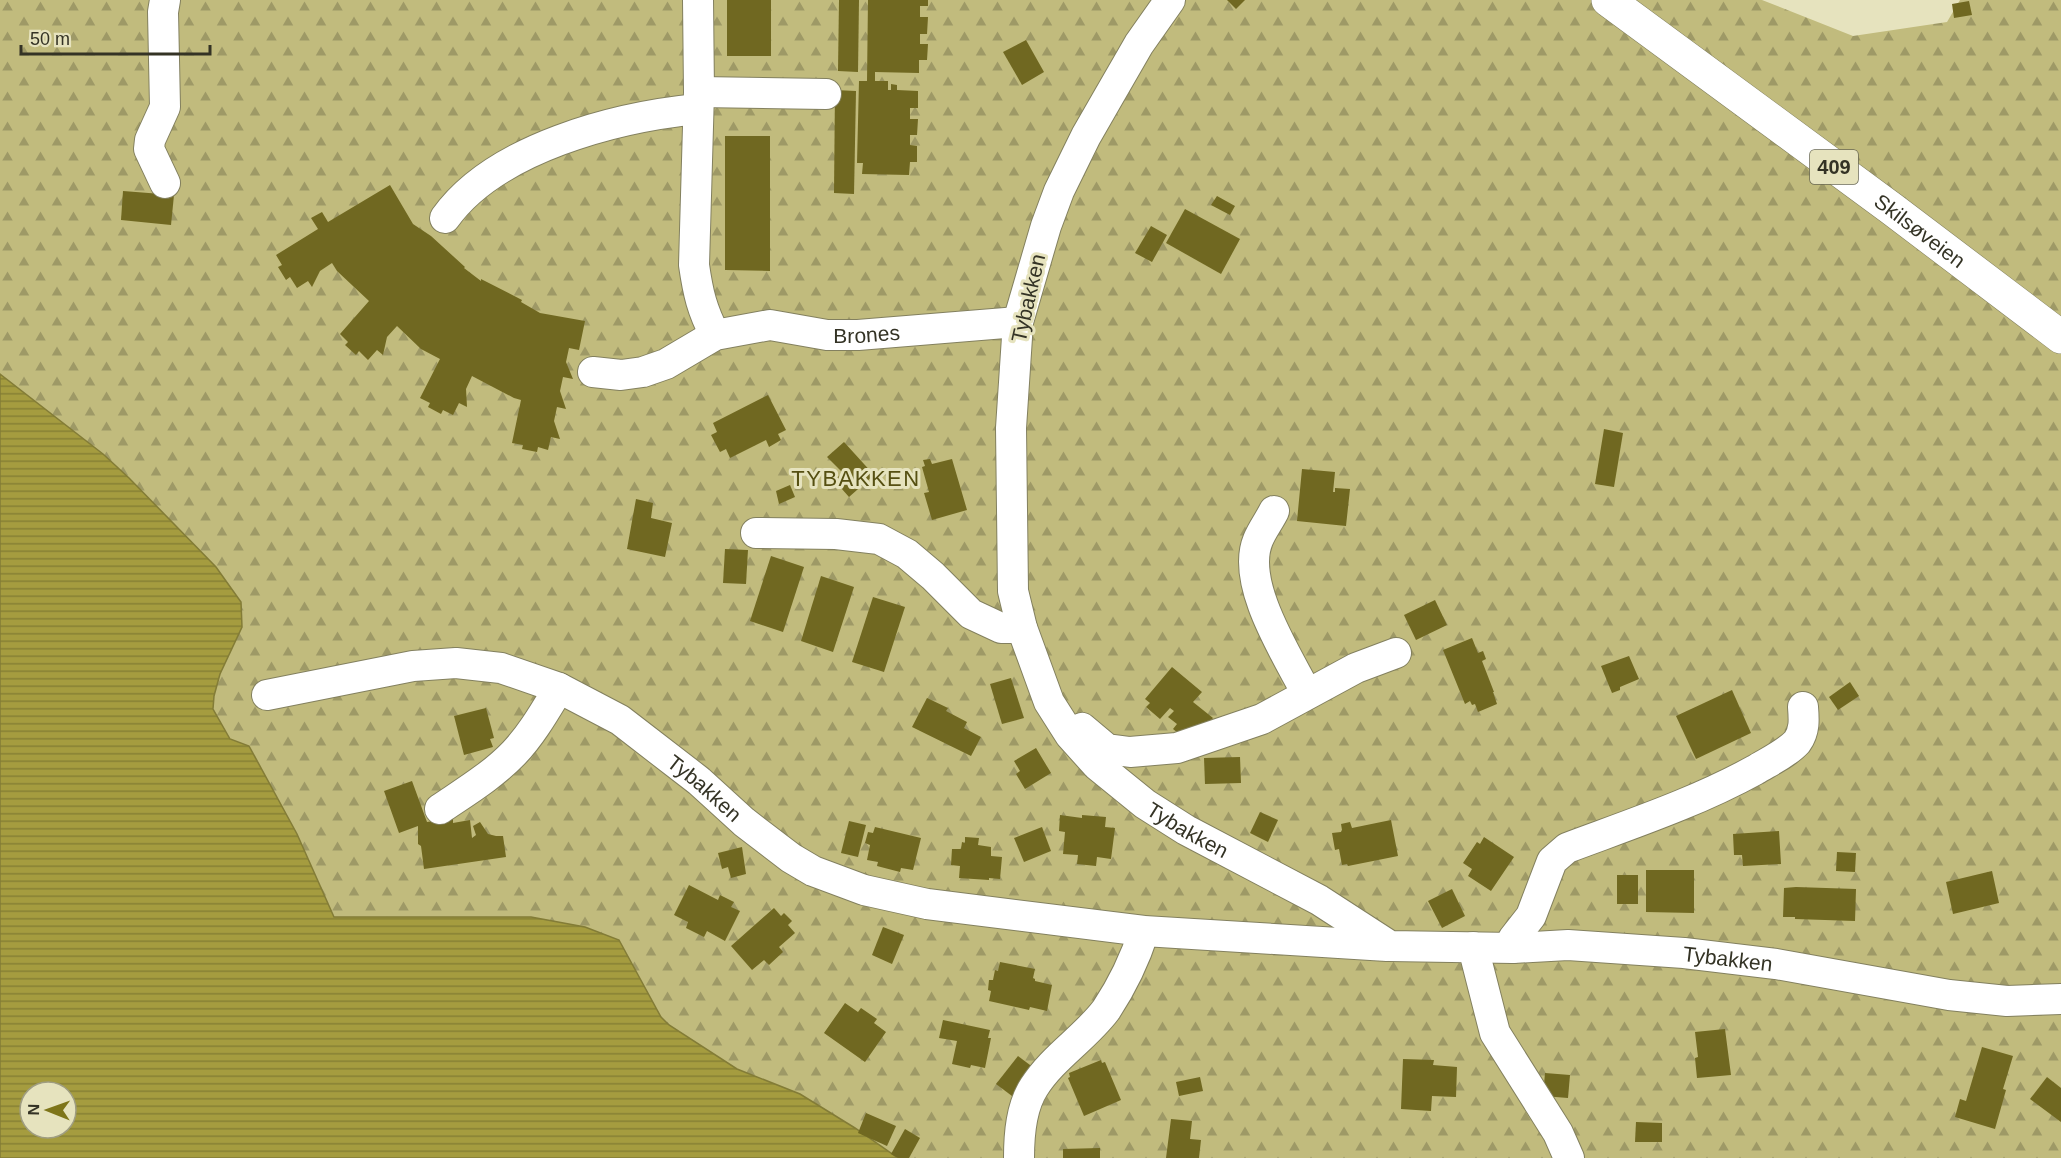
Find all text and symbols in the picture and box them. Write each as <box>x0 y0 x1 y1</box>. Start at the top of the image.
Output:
scale bar <box>21 18 210 56</box>
text: 50 m <box>30 29 70 49</box>
road number: 409 <box>1810 150 1858 184</box>
street label: Skilsøveien <box>1870 189 1970 272</box>
street label: Tybakken <box>1007 252 1049 344</box>
street label: Brones <box>833 320 901 347</box>
district label: TYBAKKEN <box>791 466 921 491</box>
street label: Tybakken <box>663 750 746 826</box>
street label: Tybakken <box>1143 797 1232 862</box>
street label: Tybakken <box>1682 941 1774 975</box>
north arrow <box>18 1080 78 1140</box>
text: N <box>25 1104 42 1116</box>

